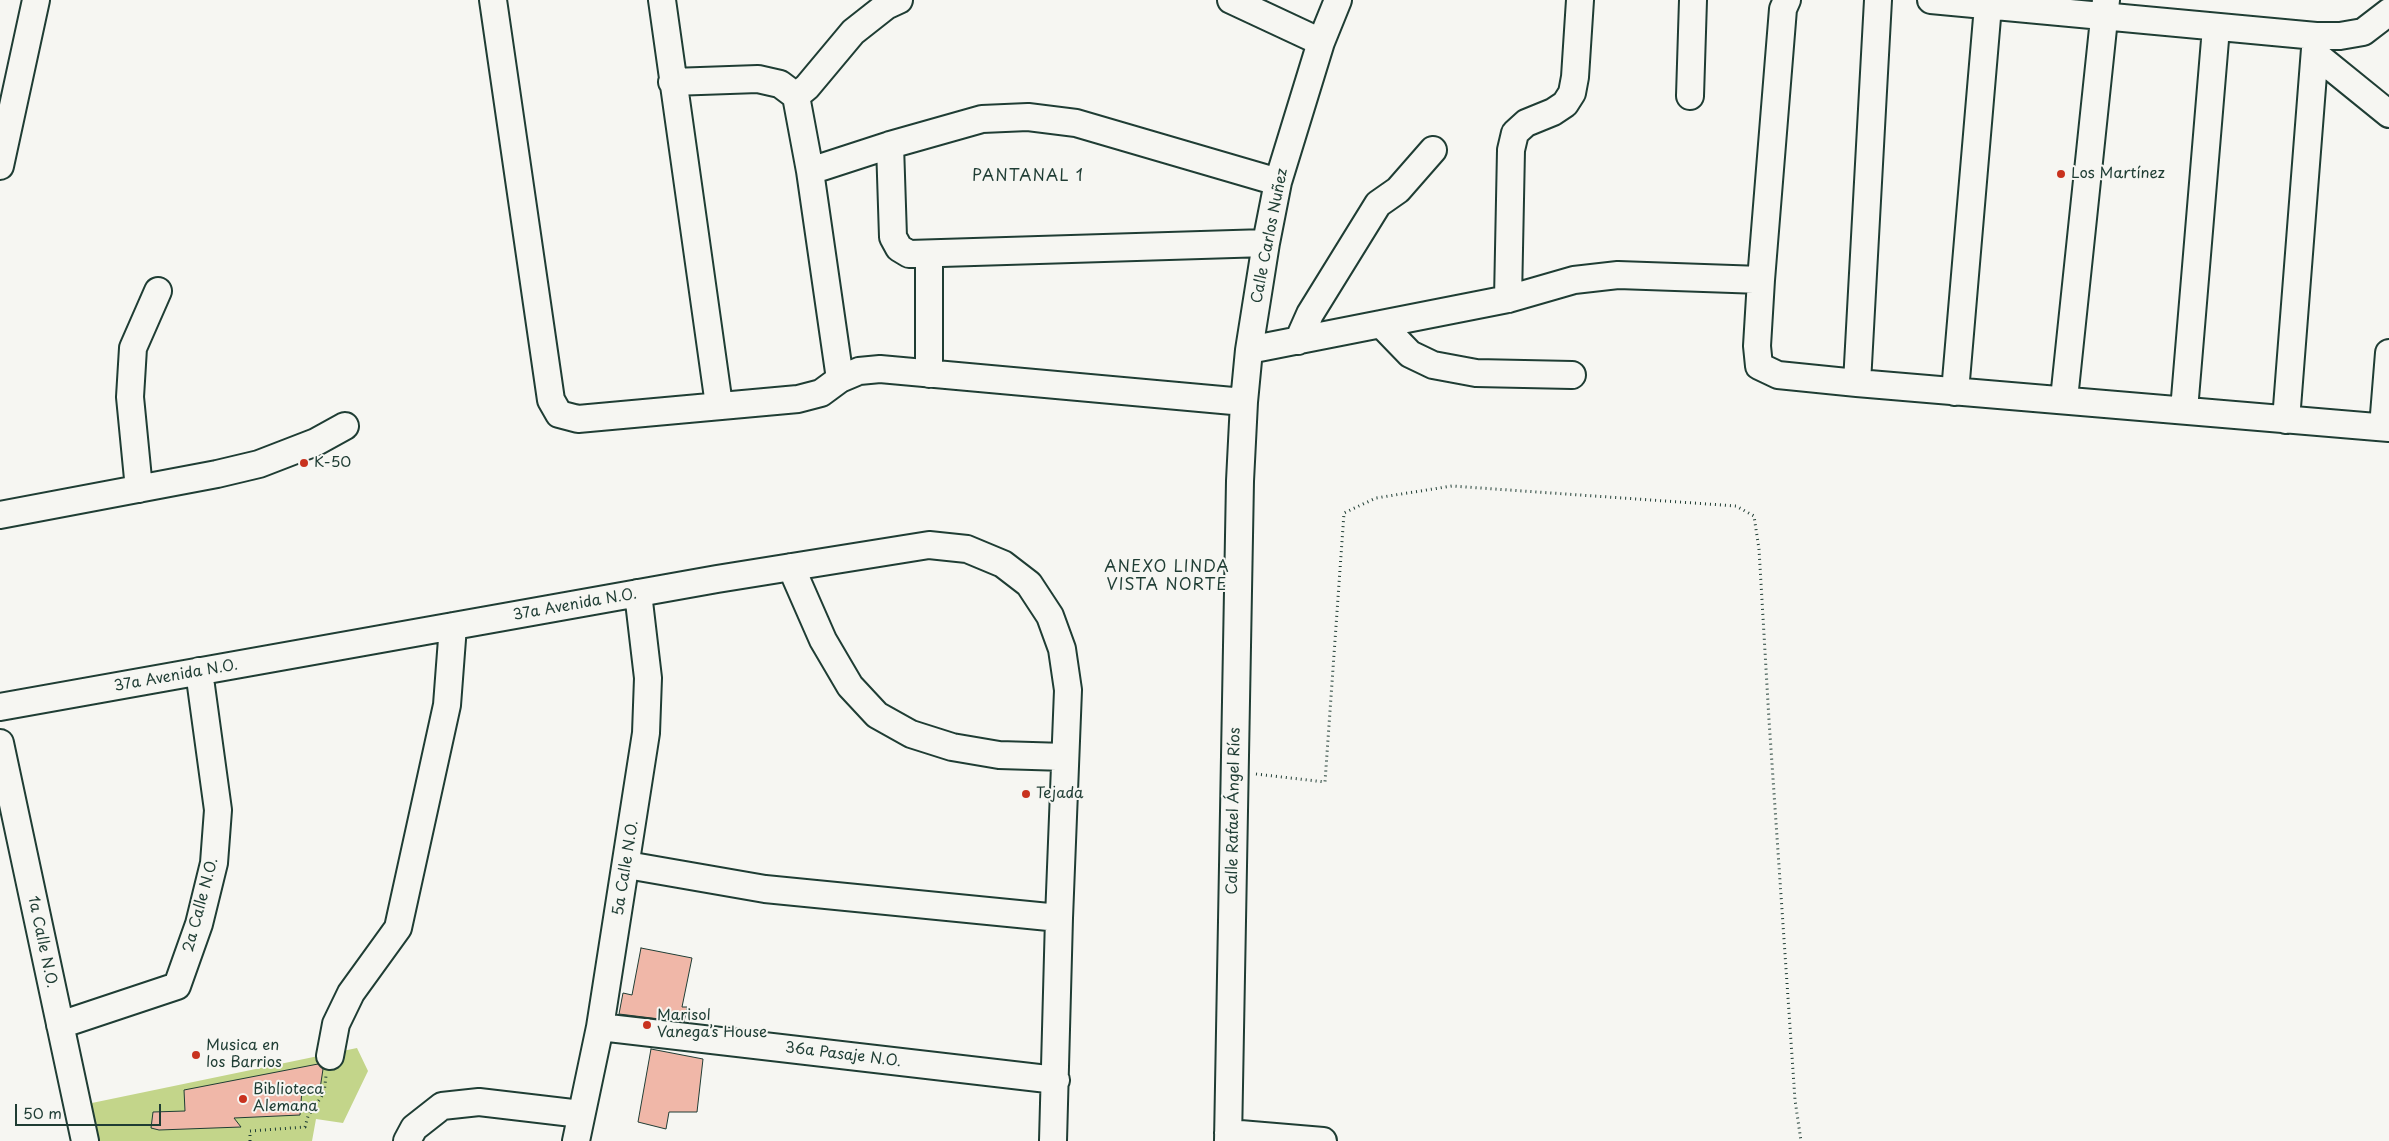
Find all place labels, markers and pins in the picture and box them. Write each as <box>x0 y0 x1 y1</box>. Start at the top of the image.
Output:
place label: Los Martínez <box>2071 165 2165 183</box>
marker: Los Martínez <box>2055 168 2067 180</box>
place label: K-50 <box>314 454 351 472</box>
marker: K-50 <box>298 457 310 469</box>
place label: Tejada <box>1036 785 1083 803</box>
marker: Tejada <box>1020 788 1032 800</box>
place label: Marisol Vanega’s House <box>657 1007 767 1042</box>
marker: Marisol Vanega’s House <box>641 1019 653 1031</box>
place label: Musica en los Barrios <box>206 1037 282 1072</box>
marker: Musica en los Barrios <box>190 1049 202 1061</box>
place label: Biblioteca Alemana <box>253 1081 324 1116</box>
marker: Biblioteca Alemana <box>237 1093 249 1105</box>

